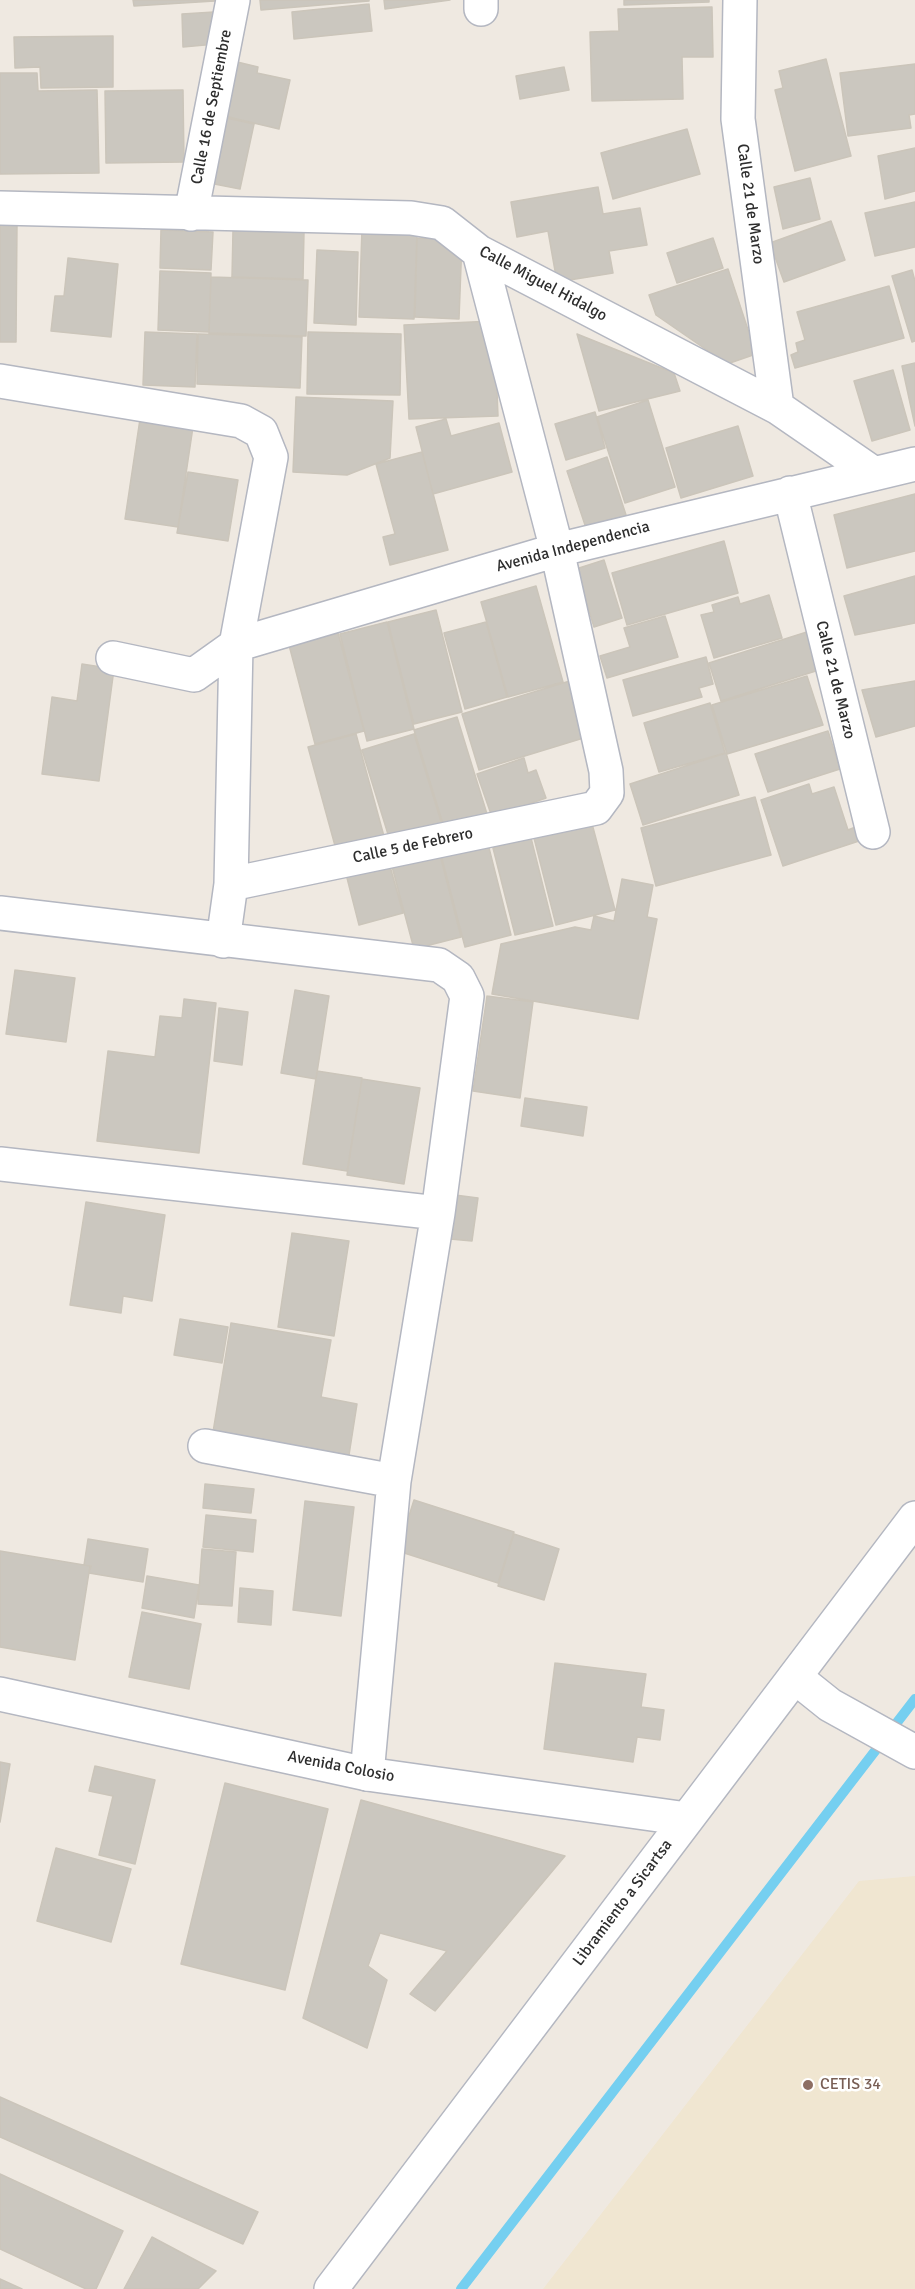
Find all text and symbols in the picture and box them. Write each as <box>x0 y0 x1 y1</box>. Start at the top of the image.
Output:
street label: Calle 16 de Septiembre <box>188 28 236 186</box>
street label: Calle 21 de Marzo <box>732 143 768 265</box>
street label: Calle Miguel Hidalgo <box>476 242 610 326</box>
street label: Avenida Independencia <box>494 517 652 577</box>
street label: Calle 21 de Marzo <box>811 619 859 741</box>
street label: Calle 5 de Febrero <box>351 824 475 868</box>
street label: Avenida Colosio <box>286 1747 396 1787</box>
street label: Libramiento a Sicartsa <box>569 1836 677 1970</box>
place label: CETIS 34 <box>820 2075 881 2095</box>
marker: CETIS 34 <box>801 2078 815 2092</box>

